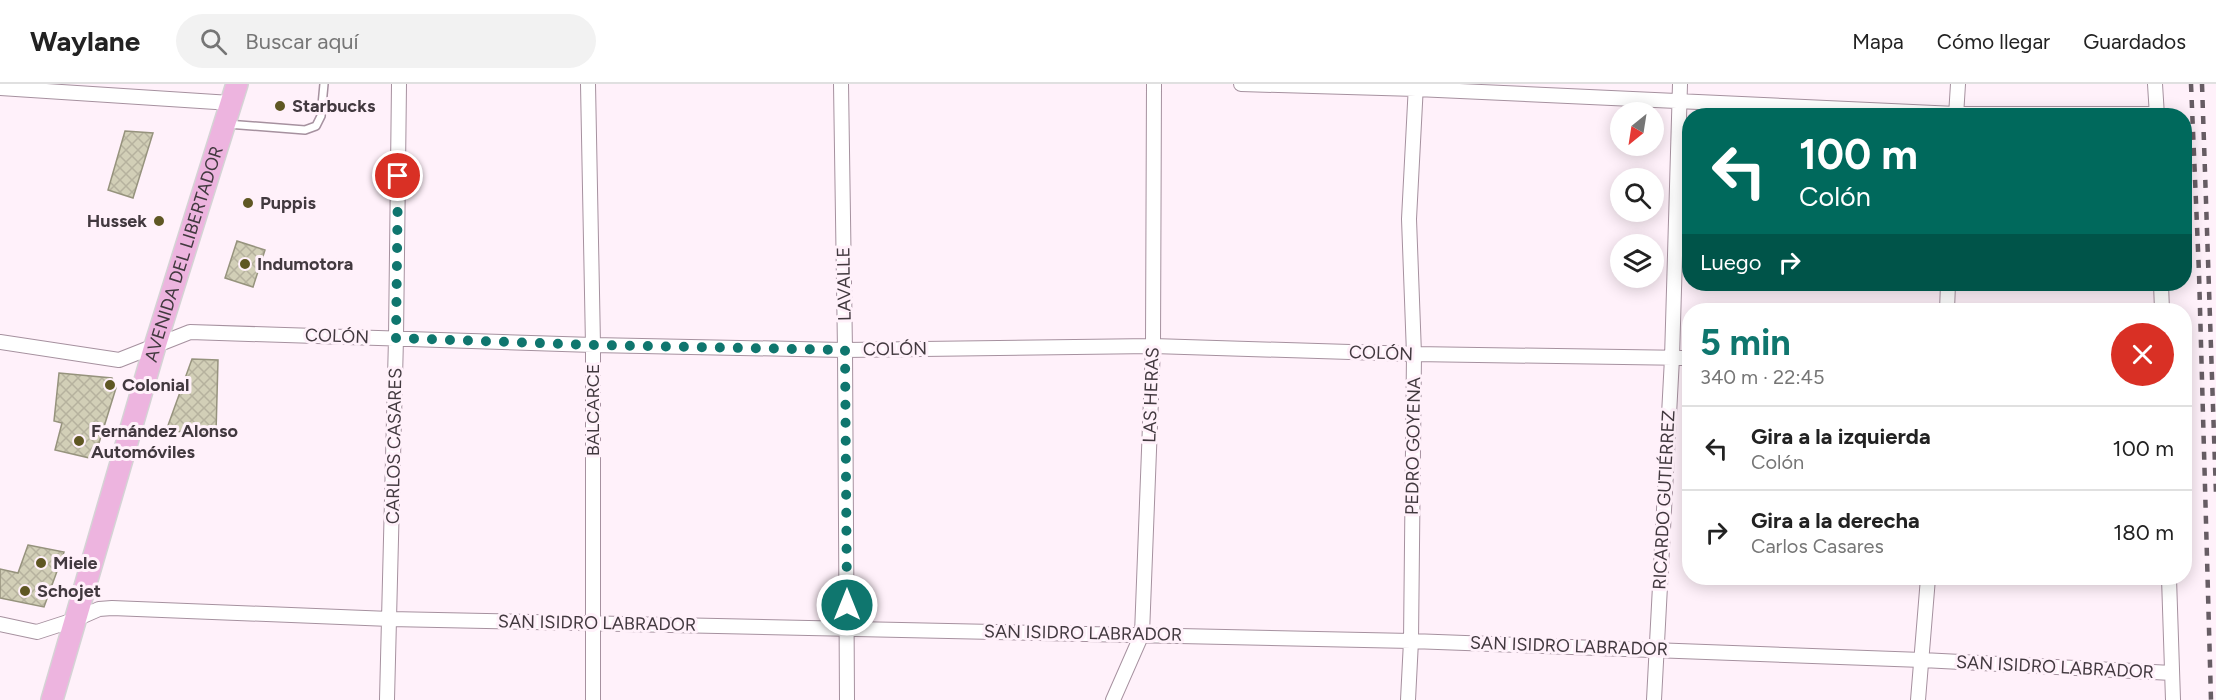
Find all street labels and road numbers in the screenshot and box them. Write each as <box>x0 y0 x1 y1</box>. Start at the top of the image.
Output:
street label: AVENIDA DEL LIBERTADOR <box>140 143 228 365</box>
street label: LAVALLE <box>832 247 856 321</box>
street label: COLÓN <box>305 324 369 348</box>
street label: COLÓN <box>863 337 927 361</box>
street label: COLÓN <box>1349 341 1413 365</box>
street label: LAS HERAS <box>1138 347 1164 443</box>
street label: BALCARCE <box>582 364 604 456</box>
street label: CARLOS CASARES <box>382 368 406 524</box>
street label: PEDRO GOYENA <box>1401 377 1425 515</box>
street label: RICARDO GUTIÉRREZ <box>1648 410 1680 590</box>
street label: SAN ISIDRO LABRADOR <box>498 610 696 636</box>
street label: SAN ISIDRO LABRADOR <box>984 620 1182 646</box>
street label: SAN ISIDRO LABRADOR <box>1470 632 1668 660</box>
street label: SAN ISIDRO LABRADOR <box>1955 651 2155 683</box>

